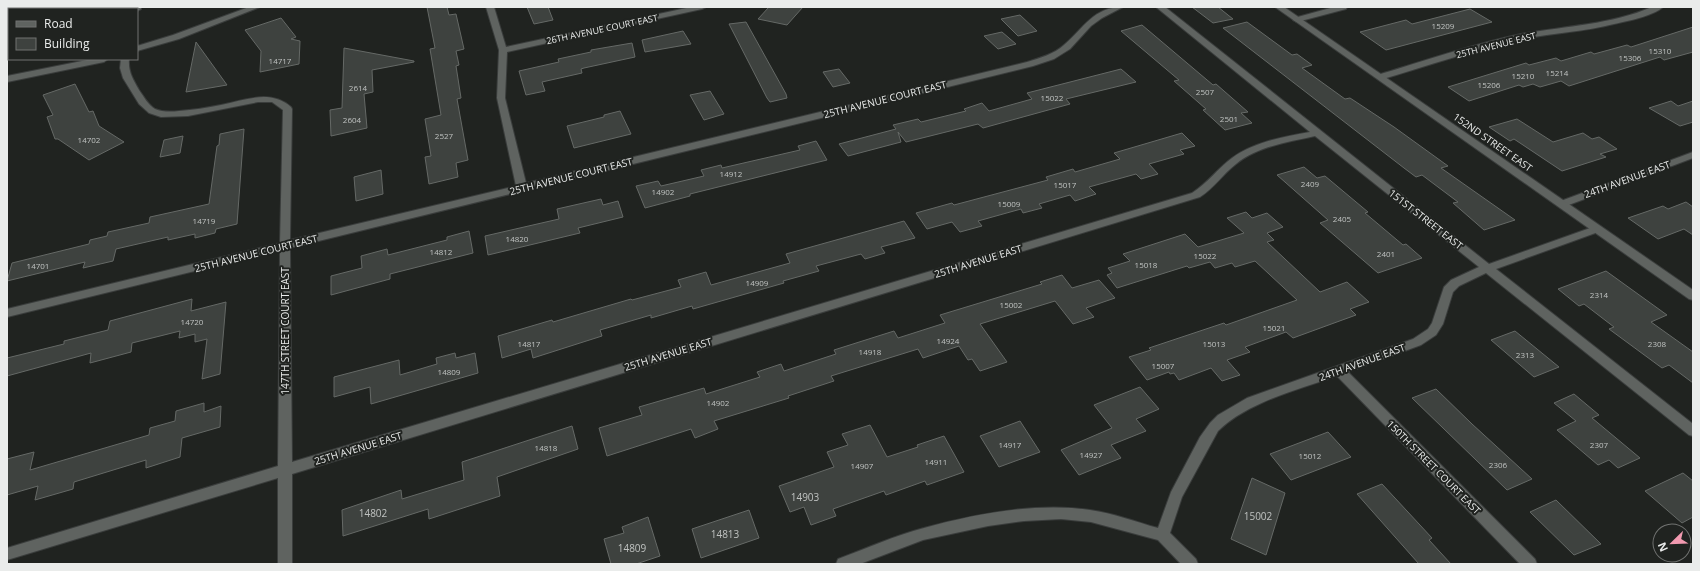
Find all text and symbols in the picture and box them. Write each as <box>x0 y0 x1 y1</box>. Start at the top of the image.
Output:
legend <box>8 8 138 60</box>
street label: 26TH AVENUE COURT EAST <box>545 11 659 47</box>
text: Road <box>44 15 73 32</box>
house number: 15209 <box>1432 20 1455 31</box>
street label: 25TH AVENUE EAST <box>1455 29 1537 61</box>
text: Building <box>44 35 90 52</box>
house number: 15310 <box>1649 45 1672 56</box>
house number: 15306 <box>1619 52 1642 63</box>
house number: 14717 <box>269 55 292 66</box>
house number: 15214 <box>1546 67 1569 78</box>
house number: 15210 <box>1512 70 1535 81</box>
street label: 25TH AVENUE COURT EAST <box>822 77 948 121</box>
house number: 15206 <box>1478 79 1501 90</box>
house number: 2614 <box>349 82 368 93</box>
house number: 2507 <box>1196 86 1215 97</box>
house number: 15022 <box>1041 92 1064 103</box>
street label: 152ND STREET EAST <box>1451 109 1536 175</box>
house number: 2501 <box>1220 113 1238 124</box>
house number: 2604 <box>343 114 362 125</box>
house number: 2527 <box>435 130 454 141</box>
house number: 14702 <box>78 134 101 145</box>
street label: 25TH AVENUE COURT EAST <box>508 154 634 198</box>
street label: 24TH AVENUE EAST <box>1582 157 1672 201</box>
house number: 14912 <box>720 168 743 179</box>
house number: 2409 <box>1301 178 1320 189</box>
house number: 15017 <box>1054 179 1077 190</box>
house number: 14902 <box>652 186 675 197</box>
street label: 151ST STREET EAST <box>1386 186 1466 253</box>
house number: 15009 <box>998 198 1021 209</box>
house number: 2405 <box>1333 213 1352 224</box>
house number: 14719 <box>193 215 216 226</box>
street label: 25TH AVENUE COURT EAST <box>193 231 319 275</box>
house number: 14820 <box>506 233 529 244</box>
street label: 25TH AVENUE EAST <box>933 241 1024 281</box>
house number: 14812 <box>430 246 453 257</box>
house number: 2401 <box>1377 248 1395 259</box>
house number: 15022 <box>1194 250 1217 261</box>
house number: 15018 <box>1135 259 1158 270</box>
house number: 14701 <box>27 260 49 271</box>
street label: 147TH STREET COURT EAST <box>278 267 292 395</box>
house number: 14909 <box>746 277 769 288</box>
house number: 2314 <box>1590 289 1609 300</box>
house number: 15002 <box>1000 299 1023 310</box>
house number: 14720 <box>181 316 204 327</box>
house number: 15021 <box>1263 322 1285 333</box>
street label: 25TH AVENUE EAST <box>623 334 714 374</box>
house number: 14924 <box>937 335 960 346</box>
house number: 14817 <box>518 338 541 349</box>
house number: 15013 <box>1203 338 1226 349</box>
house number: 2308 <box>1648 338 1667 349</box>
street label: 24TH AVENUE EAST <box>1317 340 1407 384</box>
house number: 14918 <box>859 346 882 357</box>
house number: 2313 <box>1516 349 1535 360</box>
house number: 15007 <box>1152 360 1175 371</box>
house number: 14809 <box>438 366 461 377</box>
house number: 14902 <box>707 397 730 408</box>
street label: 150TH STREET COURT EAST <box>1384 417 1484 517</box>
street label: 25TH AVENUE EAST <box>313 428 404 468</box>
house number: 14917 <box>999 439 1022 450</box>
house number: 2307 <box>1590 439 1609 450</box>
house number: 14818 <box>535 442 558 453</box>
house number: 14927 <box>1080 449 1103 460</box>
house number: 15012 <box>1299 450 1322 461</box>
house number: 14911 <box>925 456 947 467</box>
house number: 2306 <box>1489 459 1508 470</box>
house number: 14907 <box>851 460 874 471</box>
house number: 14903 <box>791 490 820 504</box>
house number: 14802 <box>359 506 388 520</box>
house number: 15002 <box>1244 509 1273 523</box>
north arrow <box>1652 523 1692 563</box>
house number: 14813 <box>711 527 740 541</box>
text: N <box>1654 540 1671 554</box>
house number: 14809 <box>618 541 647 555</box>

